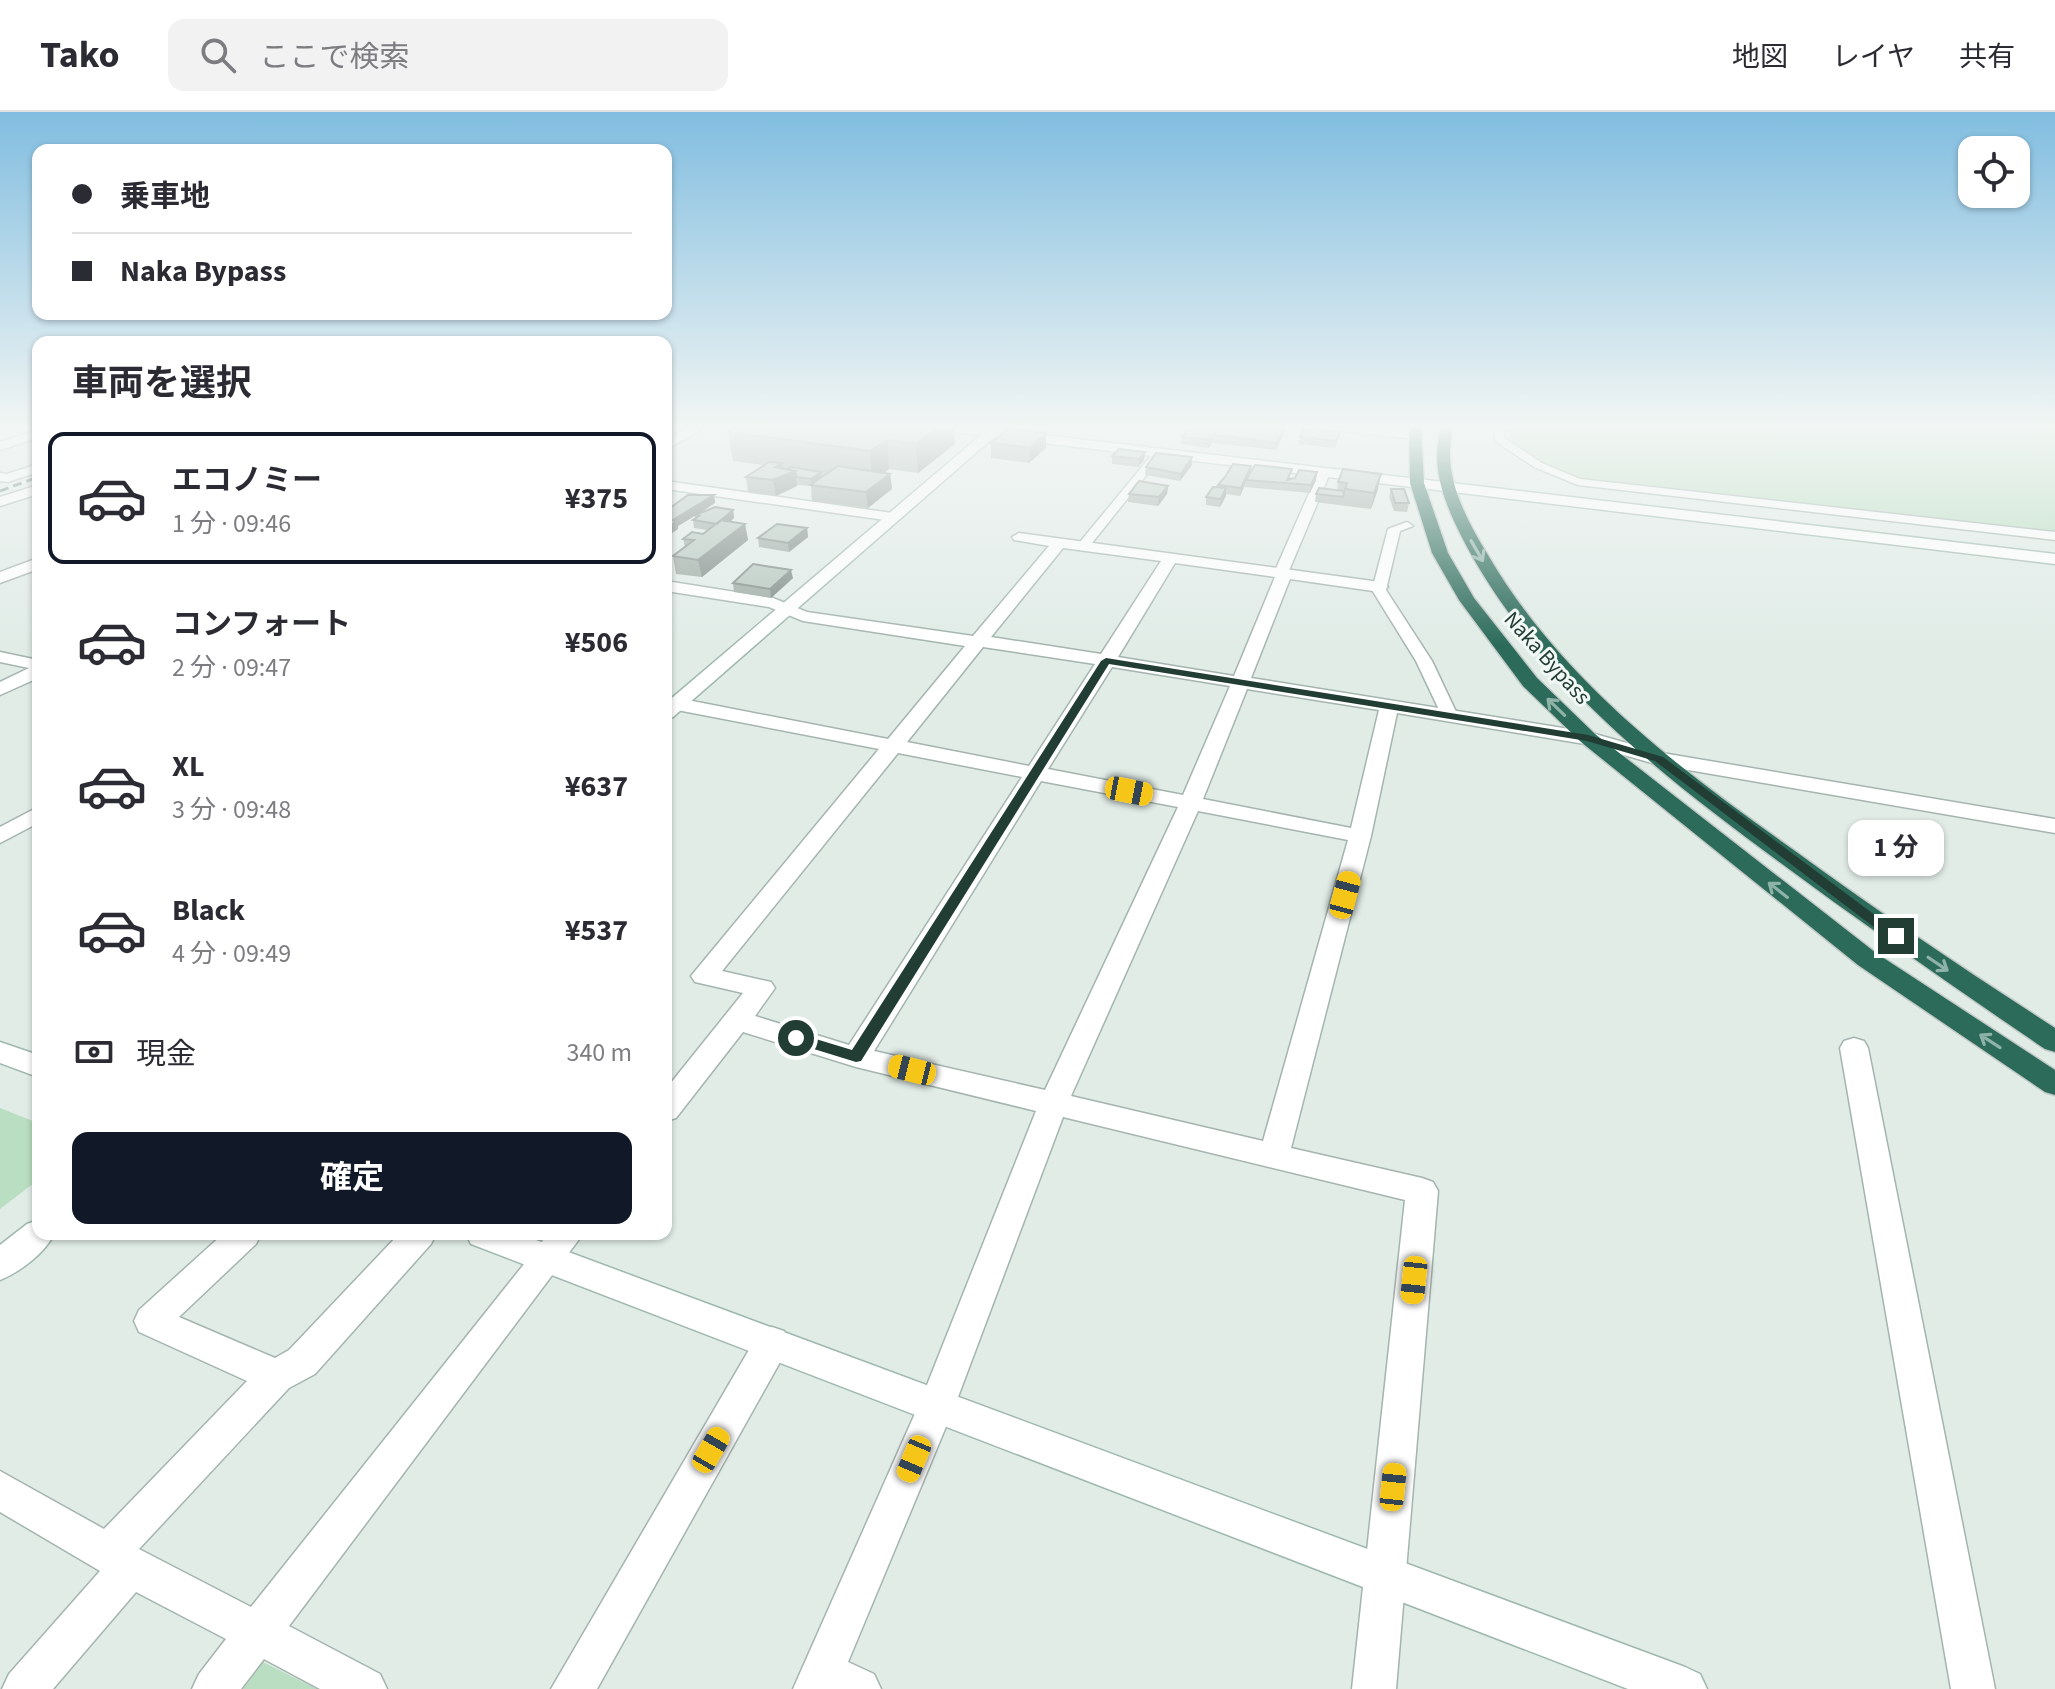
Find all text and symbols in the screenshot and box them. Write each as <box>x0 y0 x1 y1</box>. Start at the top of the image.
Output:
search box <box>168 19 728 91</box>
text: Tako <box>40 28 120 82</box>
icon: search <box>196 33 240 77</box>
text: ここで検索 <box>260 36 410 79</box>
text: 地図 <box>1732 37 1788 77</box>
text: レイヤ <box>1832 37 1915 77</box>
text: 共有 <box>1959 37 2015 77</box>
map controls <box>1958 136 2030 208</box>
button: locate <box>1958 136 2030 208</box>
text: 乗車地 <box>120 175 210 218</box>
text: Naka Bypass <box>120 250 286 293</box>
text: 車両を選択 <box>72 358 252 409</box>
text: エコノミー <box>172 459 322 502</box>
icon: car <box>76 462 148 534</box>
text: ¥375 <box>565 477 628 520</box>
text: 1 分 · 09:46 <box>172 505 291 542</box>
one-way arrow <box>1470 539 1486 563</box>
text: コンフォート <box>172 603 351 646</box>
street label: Naka Bypass <box>1496 604 1598 712</box>
icon: car <box>76 606 148 678</box>
text: ¥506 <box>565 621 628 664</box>
text: 2 分 · 09:47 <box>172 649 291 686</box>
one-way arrow <box>1547 698 1566 717</box>
text: XL <box>172 745 205 788</box>
icon: car <box>76 750 148 822</box>
text: ¥637 <box>565 765 628 808</box>
car <box>1103 775 1155 807</box>
text: 3 分 · 09:48 <box>172 791 291 828</box>
callout: 1 分 <box>1848 820 1944 876</box>
text: 1 分 <box>1874 829 1918 866</box>
car <box>1327 869 1363 921</box>
one-way arrow <box>1768 881 1789 899</box>
text: Black <box>172 889 245 932</box>
icon: car <box>76 894 148 966</box>
text: ¥537 <box>565 909 628 952</box>
route end <box>1878 918 1914 954</box>
text: 4 分 · 09:49 <box>172 935 291 972</box>
one-way arrow <box>1926 956 1948 972</box>
route start <box>778 1020 814 1056</box>
icon: cash <box>72 1030 116 1074</box>
one-way arrow <box>1979 1032 2002 1048</box>
text: 現金 <box>136 1033 196 1076</box>
text: 340 m <box>566 1034 632 1071</box>
car <box>886 1053 938 1087</box>
button: 確定 <box>72 1132 632 1224</box>
car <box>1400 1255 1428 1305</box>
car <box>689 1423 733 1477</box>
car <box>894 1432 934 1486</box>
car <box>1379 1462 1407 1512</box>

